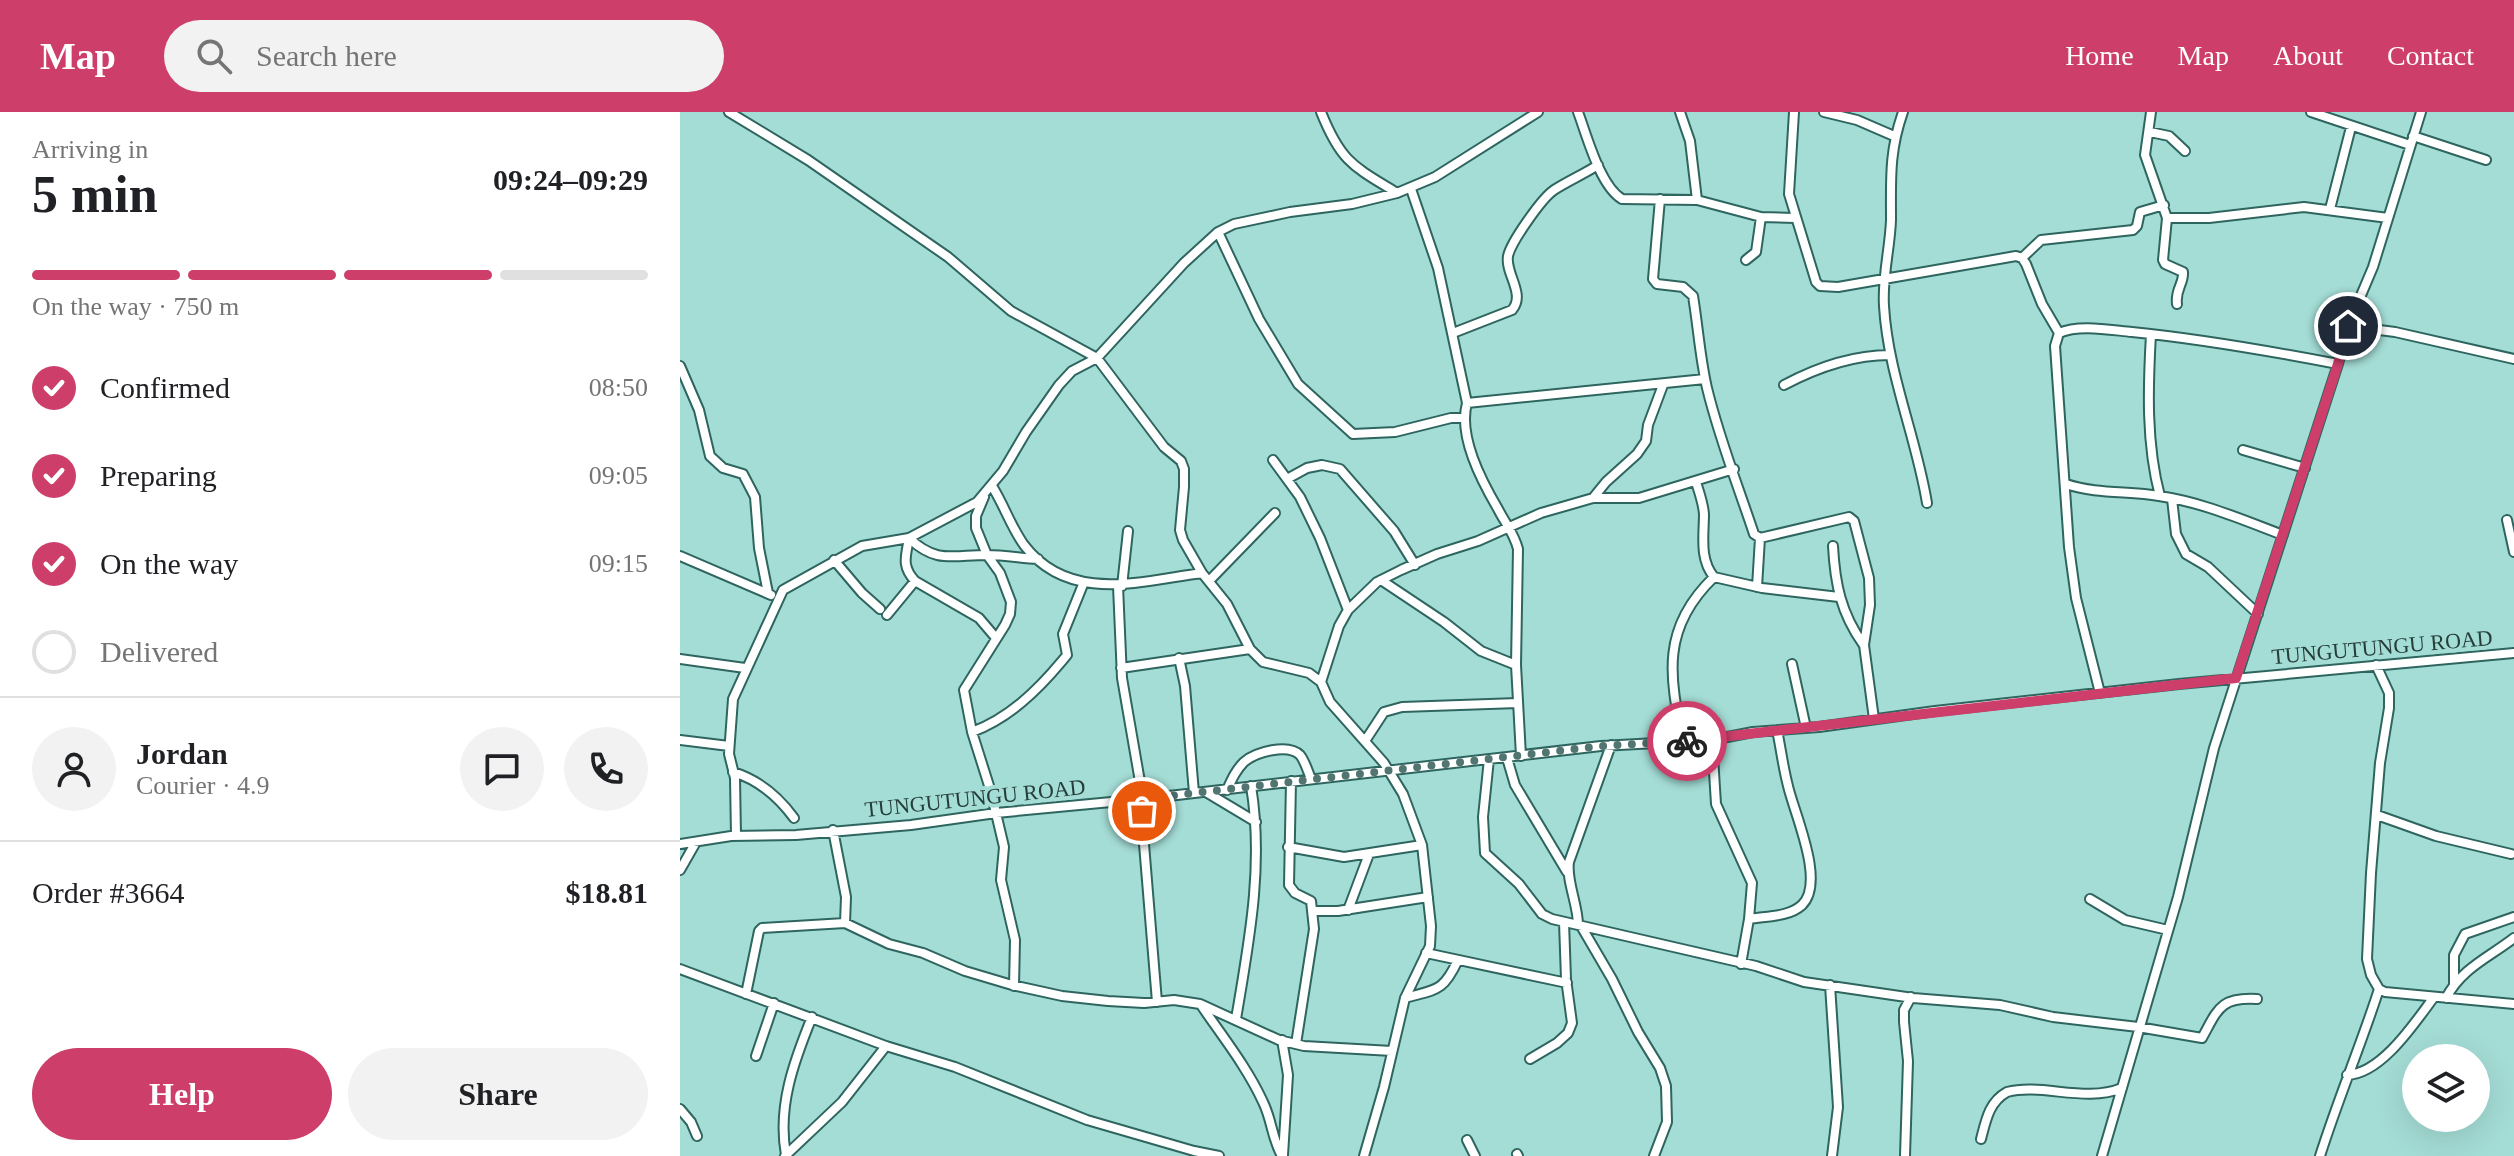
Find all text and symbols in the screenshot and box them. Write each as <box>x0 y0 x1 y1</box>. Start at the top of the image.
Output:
search box <box>164 20 724 92</box>
icon: search <box>192 34 236 78</box>
text: Map <box>40 35 116 77</box>
text: Search here <box>256 39 397 72</box>
text: Home <box>2065 40 2134 71</box>
text: Map <box>2178 40 2229 71</box>
text: About <box>2273 40 2343 71</box>
text: Contact <box>2387 40 2474 71</box>
text: Arriving in <box>32 135 148 164</box>
text: 09:24–09:29 <box>493 163 648 196</box>
text: 5 min <box>32 166 158 223</box>
text: On the way · 750 m <box>32 292 239 321</box>
pin <box>2314 292 2382 360</box>
icon: home <box>2326 304 2370 348</box>
icon: check <box>32 366 76 410</box>
text: Confirmed <box>100 371 230 404</box>
text: 08:50 <box>589 373 648 402</box>
icon: check <box>32 454 76 498</box>
text: Preparing <box>100 459 217 492</box>
text: 09:05 <box>589 461 648 490</box>
icon: check <box>32 542 76 586</box>
text: On the way <box>100 547 238 580</box>
text: 09:15 <box>589 549 648 578</box>
street label: TUNGUTUNGU ROAD <box>2270 625 2494 669</box>
text: Delivered <box>100 635 218 668</box>
courier <box>1647 701 1727 781</box>
icon: bike <box>1665 719 1709 763</box>
button: person <box>32 727 116 811</box>
button: chat <box>460 727 544 811</box>
button: phone <box>564 727 648 811</box>
text: Jordan <box>136 737 228 770</box>
text: Courier · 4.9 <box>136 771 270 800</box>
street label: TUNGUTUNGU ROAD <box>863 774 1087 822</box>
pin <box>1108 777 1176 845</box>
icon: bag <box>1120 789 1164 833</box>
text: Order #3664 <box>32 876 184 909</box>
text: $18.81 <box>566 876 648 909</box>
map controls <box>2402 1044 2490 1132</box>
button: layers <box>2402 1044 2490 1132</box>
button: Help <box>32 1048 332 1140</box>
button: Share <box>348 1048 648 1140</box>

